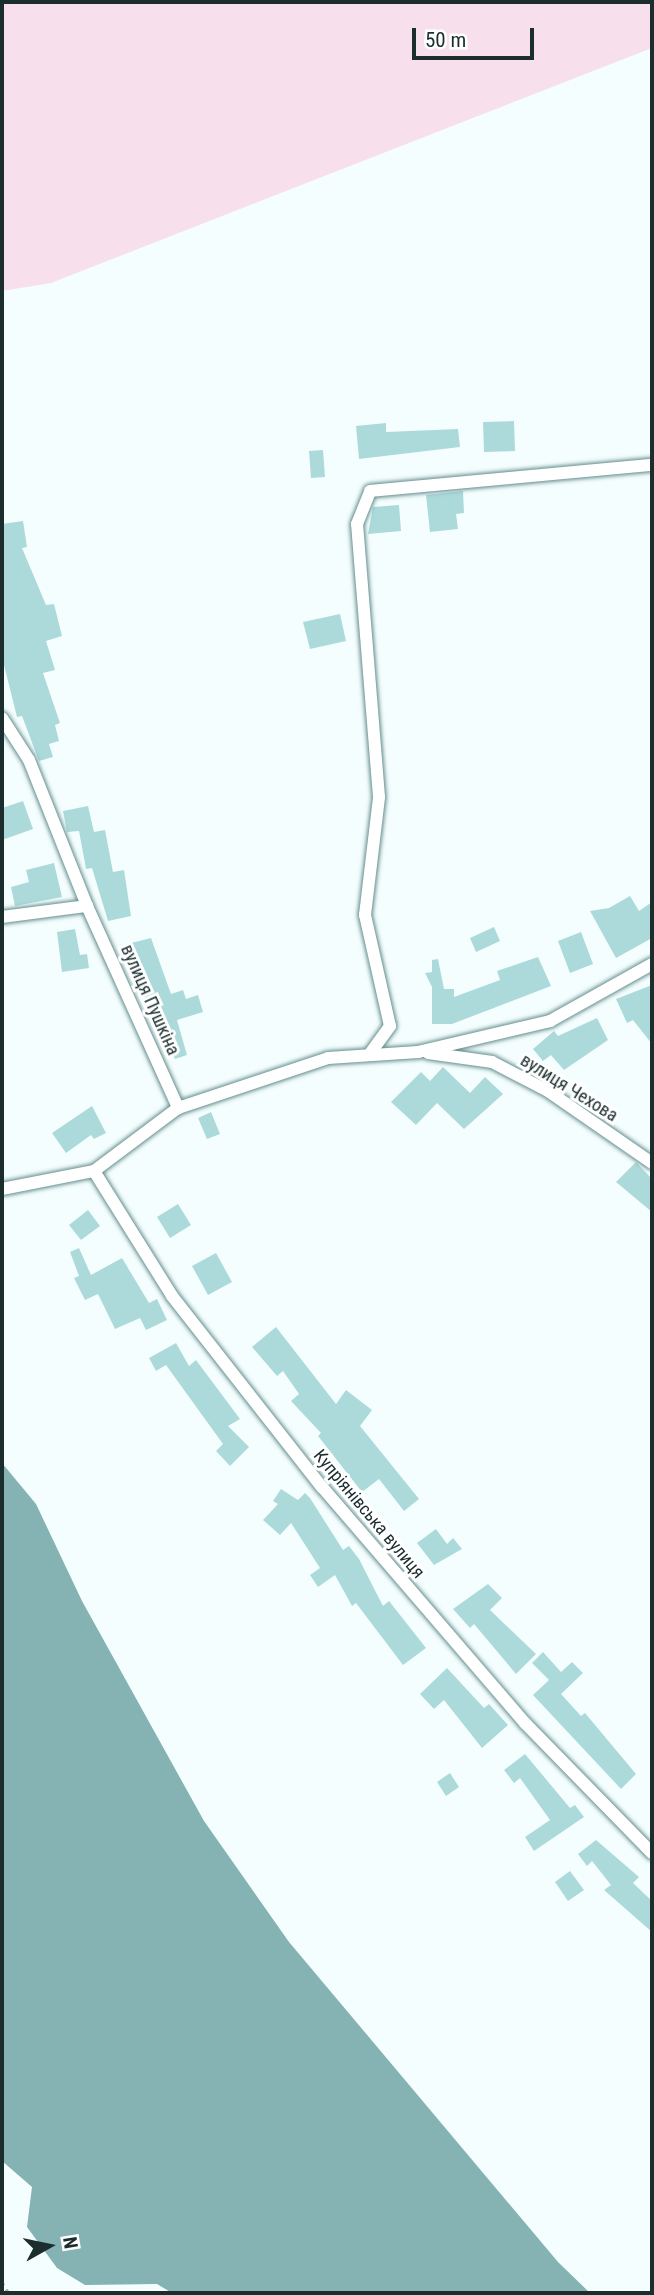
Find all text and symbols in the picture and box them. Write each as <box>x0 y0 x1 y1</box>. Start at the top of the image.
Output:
scale bar <box>416 14 538 58</box>
text: 50 m <box>425 28 466 52</box>
street label: вулиця Пушкіна <box>116 941 184 1059</box>
street label: вулиця Чехова <box>516 1050 622 1126</box>
street label: Купріянівська вулиця <box>309 1445 429 1583</box>
north arrow <box>14 2211 84 2281</box>
text: N <box>58 2235 83 2250</box>

